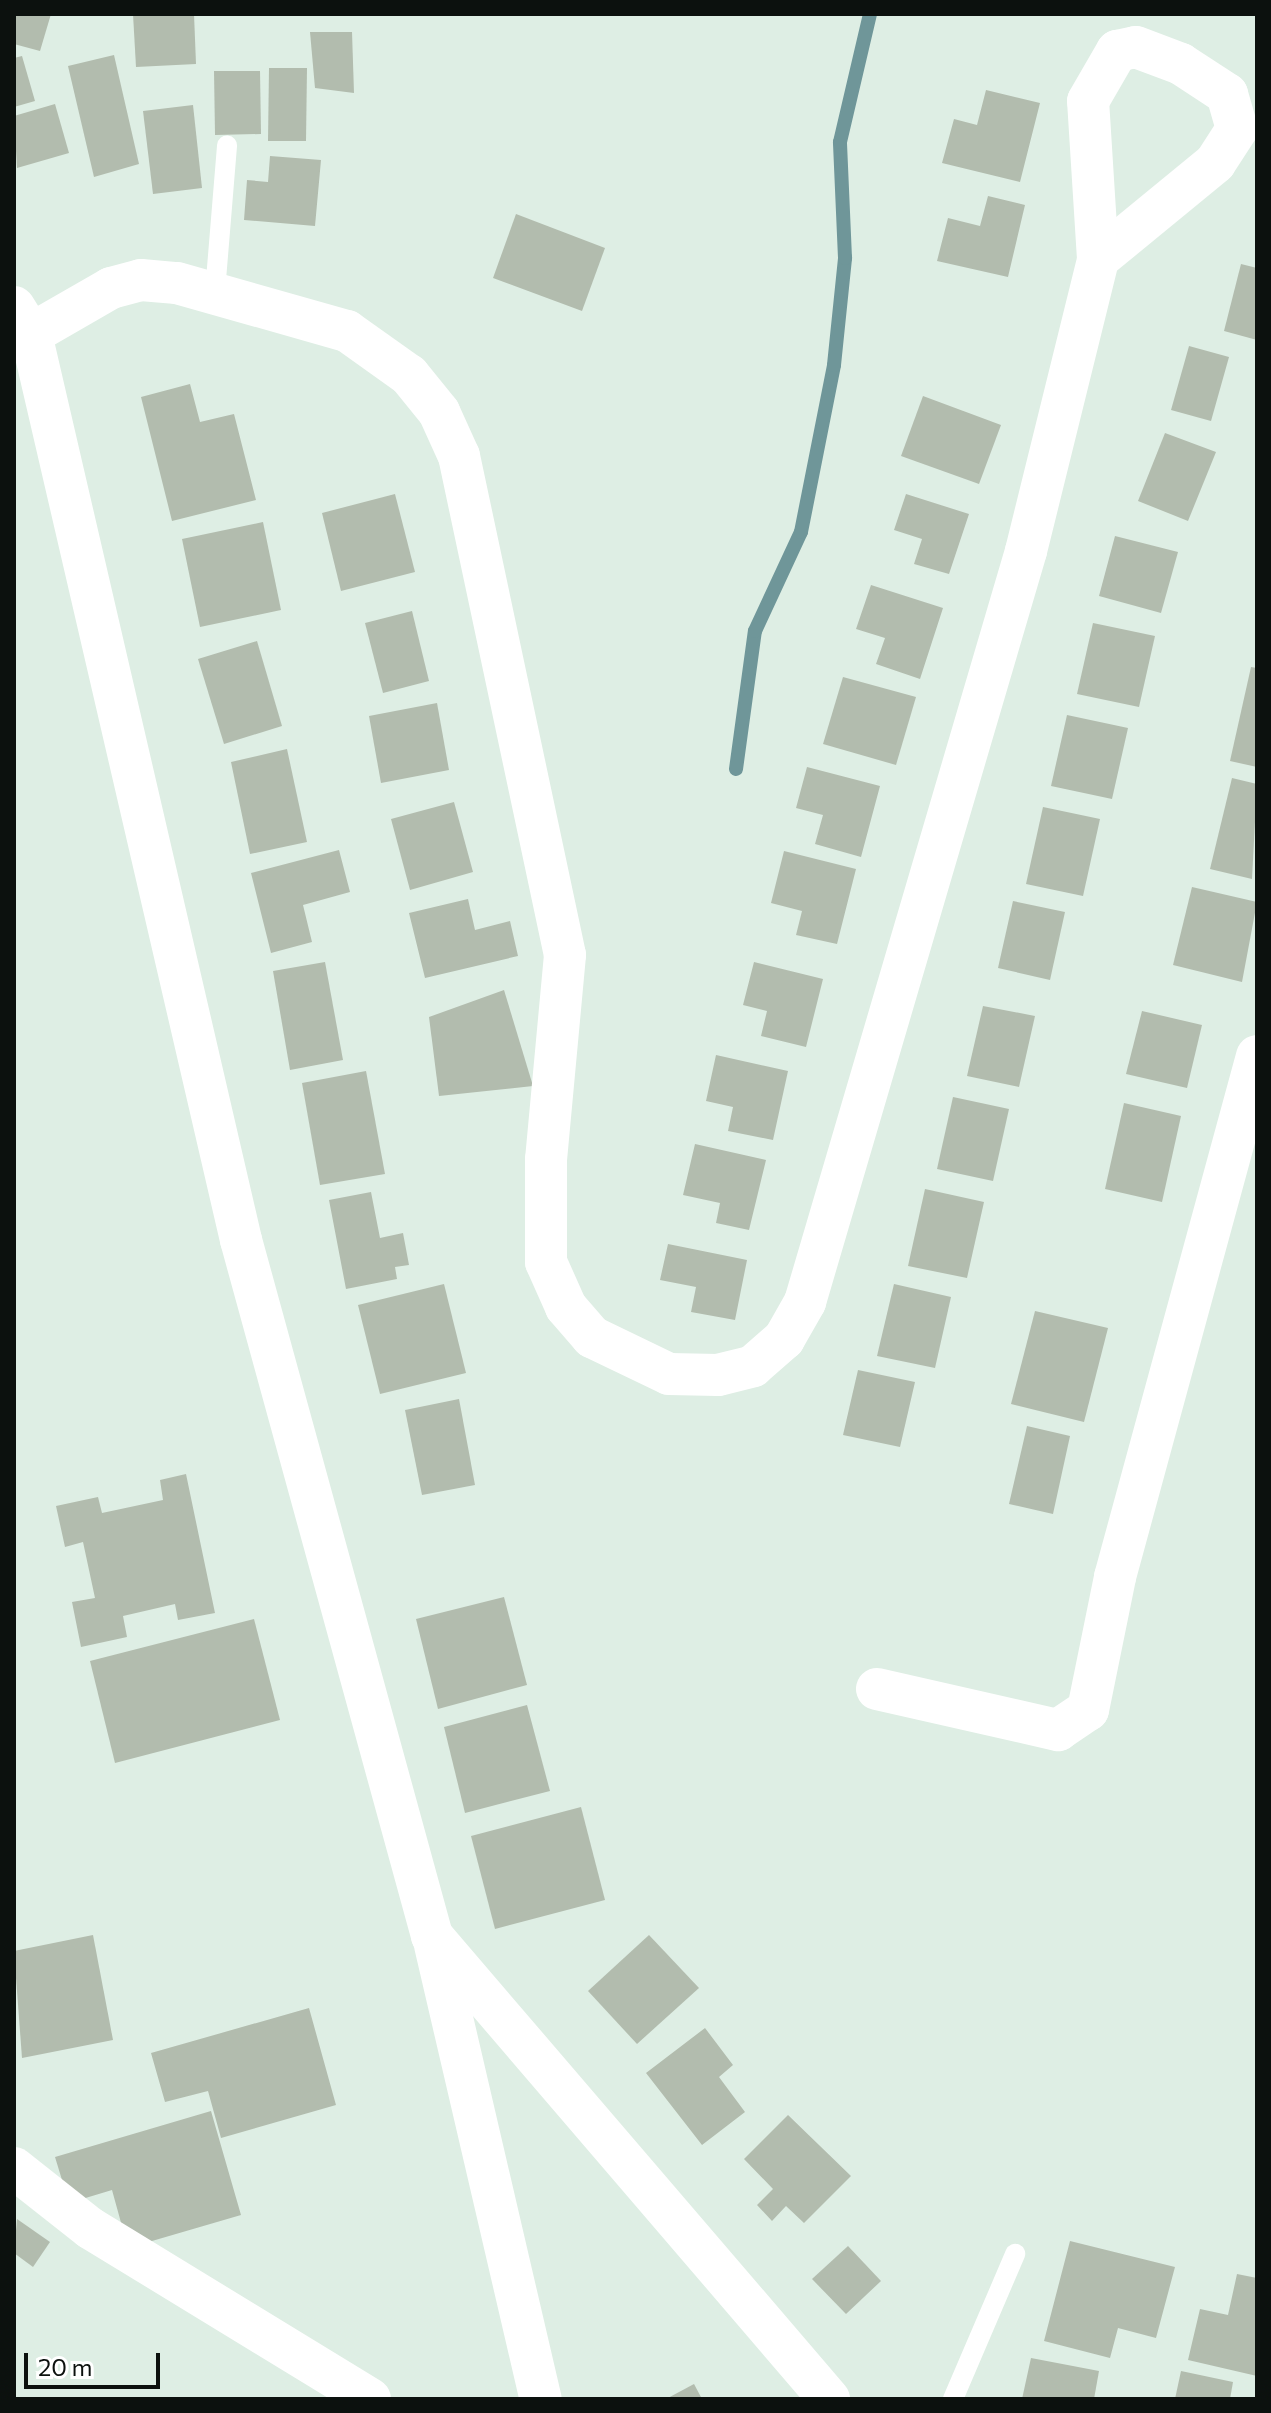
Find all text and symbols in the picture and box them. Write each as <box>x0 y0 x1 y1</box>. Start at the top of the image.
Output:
scale bar <box>28 2337 164 2387</box>
text: 20 m <box>38 2352 92 2381</box>

